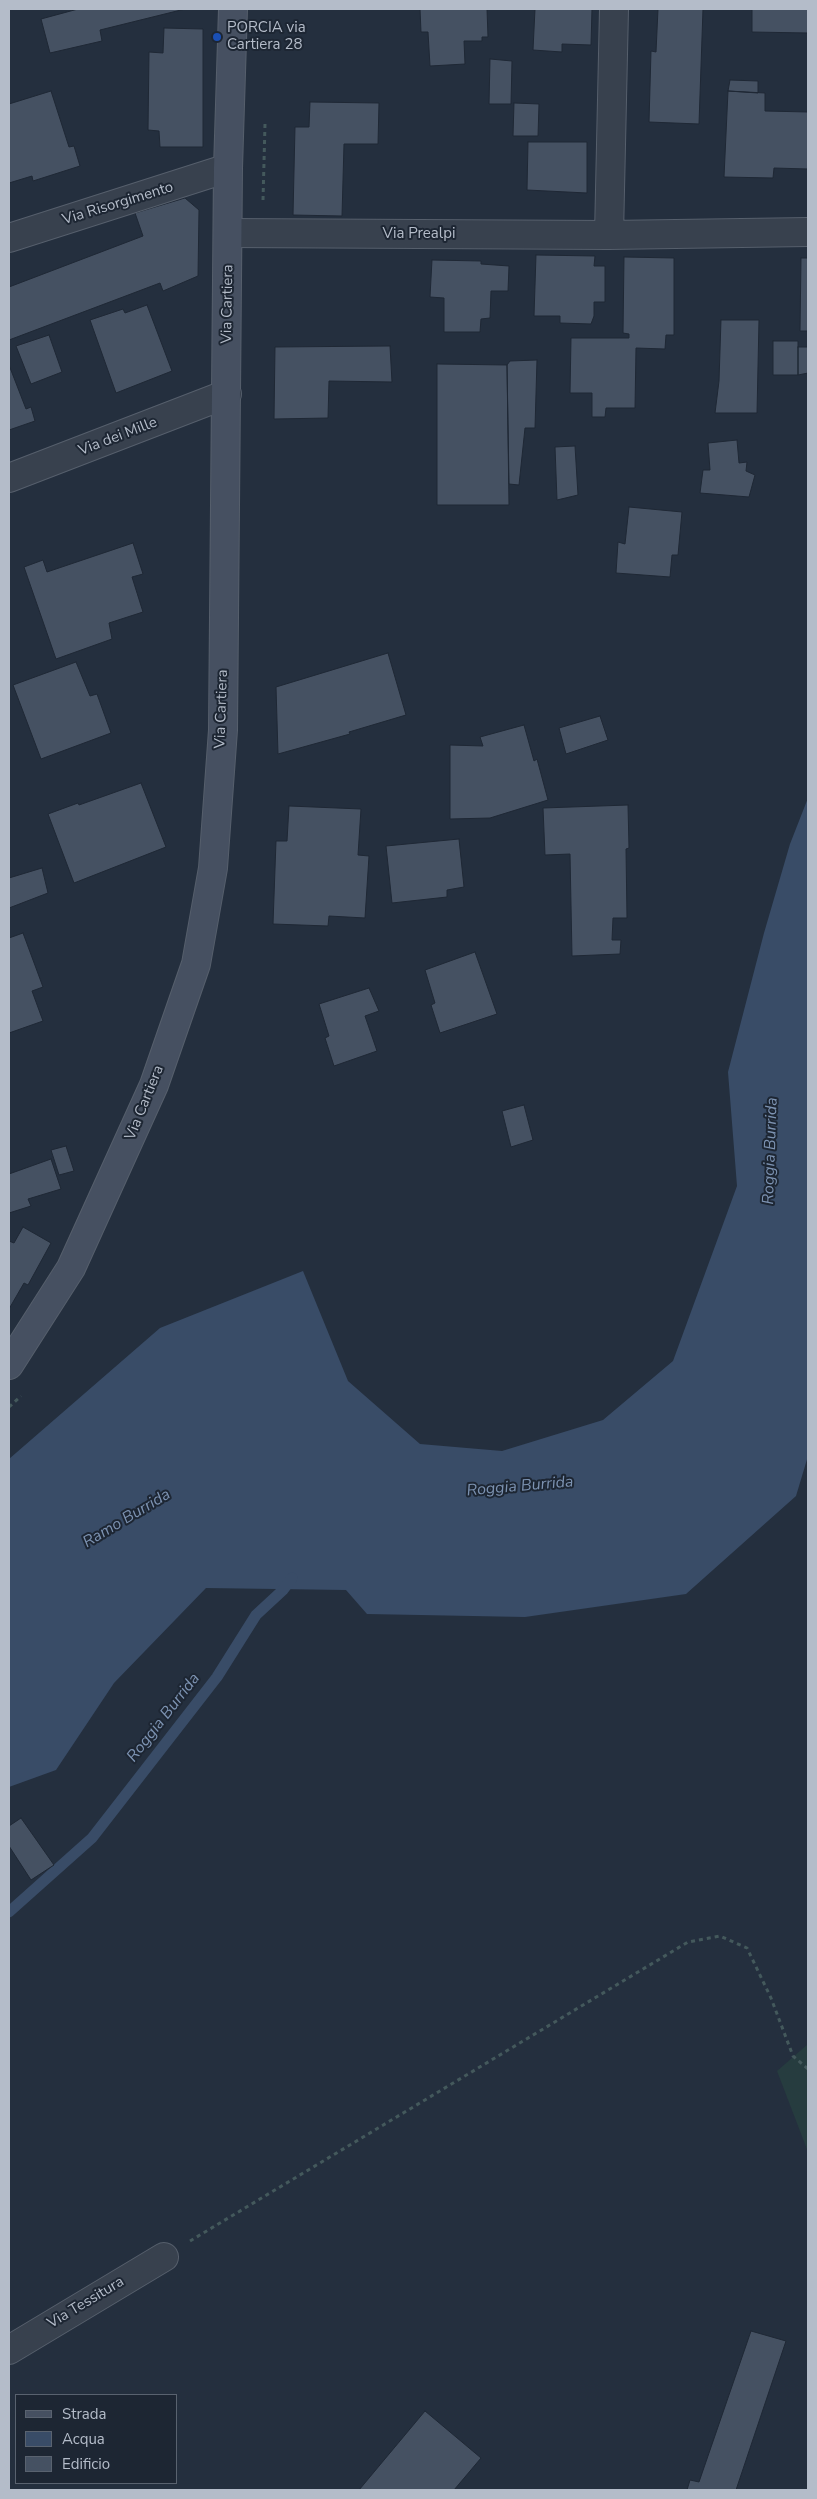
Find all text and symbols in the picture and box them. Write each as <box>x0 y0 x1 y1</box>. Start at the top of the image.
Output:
place label: PORCIA via Cartiera 28 <box>227 19 306 54</box>
marker: PORCIA via Cartiera 28 <box>211 31 223 43</box>
street label: Via Risorgimento <box>60 179 176 229</box>
street label: Via Prealpi <box>383 225 455 243</box>
street label: Via Cartiera <box>218 264 238 344</box>
street label: Via dei Mille <box>76 414 160 460</box>
street label: Via Cartiera <box>212 669 232 749</box>
street label: Via Cartiera <box>122 1063 168 1143</box>
water label: Roggia Burrida <box>760 1097 782 1205</box>
water label: Roggia Burrida <box>466 1473 574 1501</box>
water label: Ramo Burrida <box>80 1485 174 1553</box>
water label: Roggia Burrida <box>123 1670 205 1766</box>
street label: Via Tessitura <box>44 2273 128 2333</box>
legend <box>15 2394 178 2484</box>
text: Strada <box>62 2404 106 2424</box>
text: Acqua <box>62 2429 105 2449</box>
text: Edificio <box>62 2454 110 2474</box>

